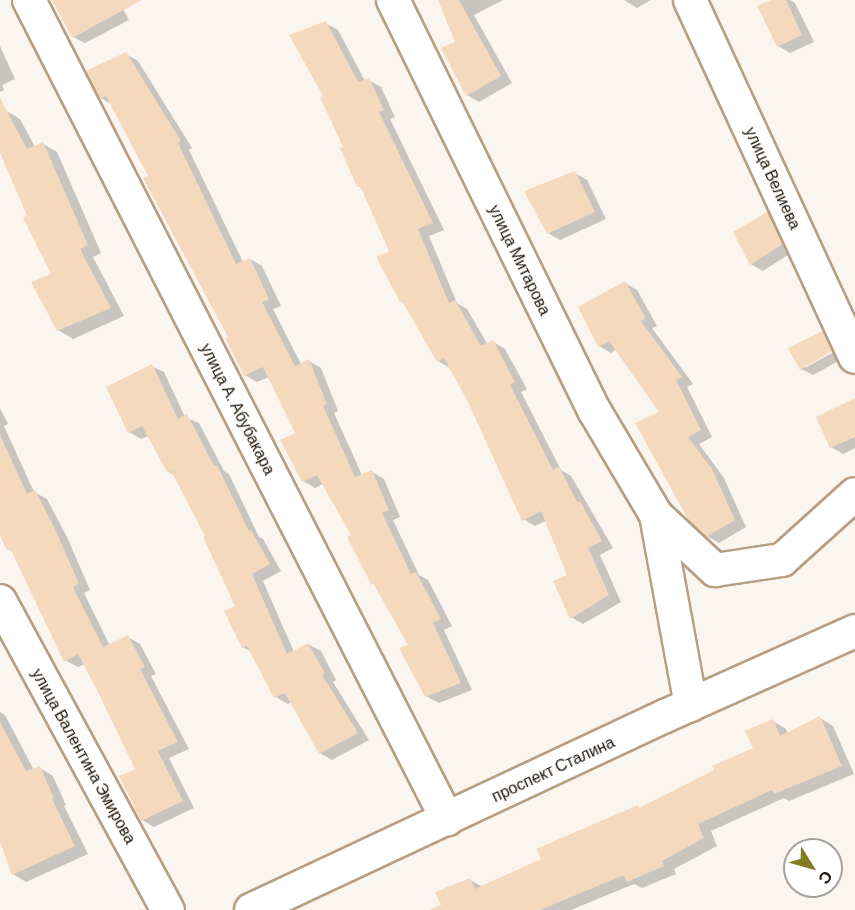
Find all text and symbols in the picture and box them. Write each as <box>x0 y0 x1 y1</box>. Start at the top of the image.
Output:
street label: улица Велиева <box>741 124 805 232</box>
street label: улица Митарова <box>485 202 555 318</box>
street label: улица А. Абубакара <box>197 340 279 478</box>
street label: улица Валентина Эмирова <box>28 665 140 847</box>
street label: проспект Сталина <box>489 732 617 806</box>
north arrow <box>783 838 843 898</box>
text: С <box>815 868 837 888</box>

